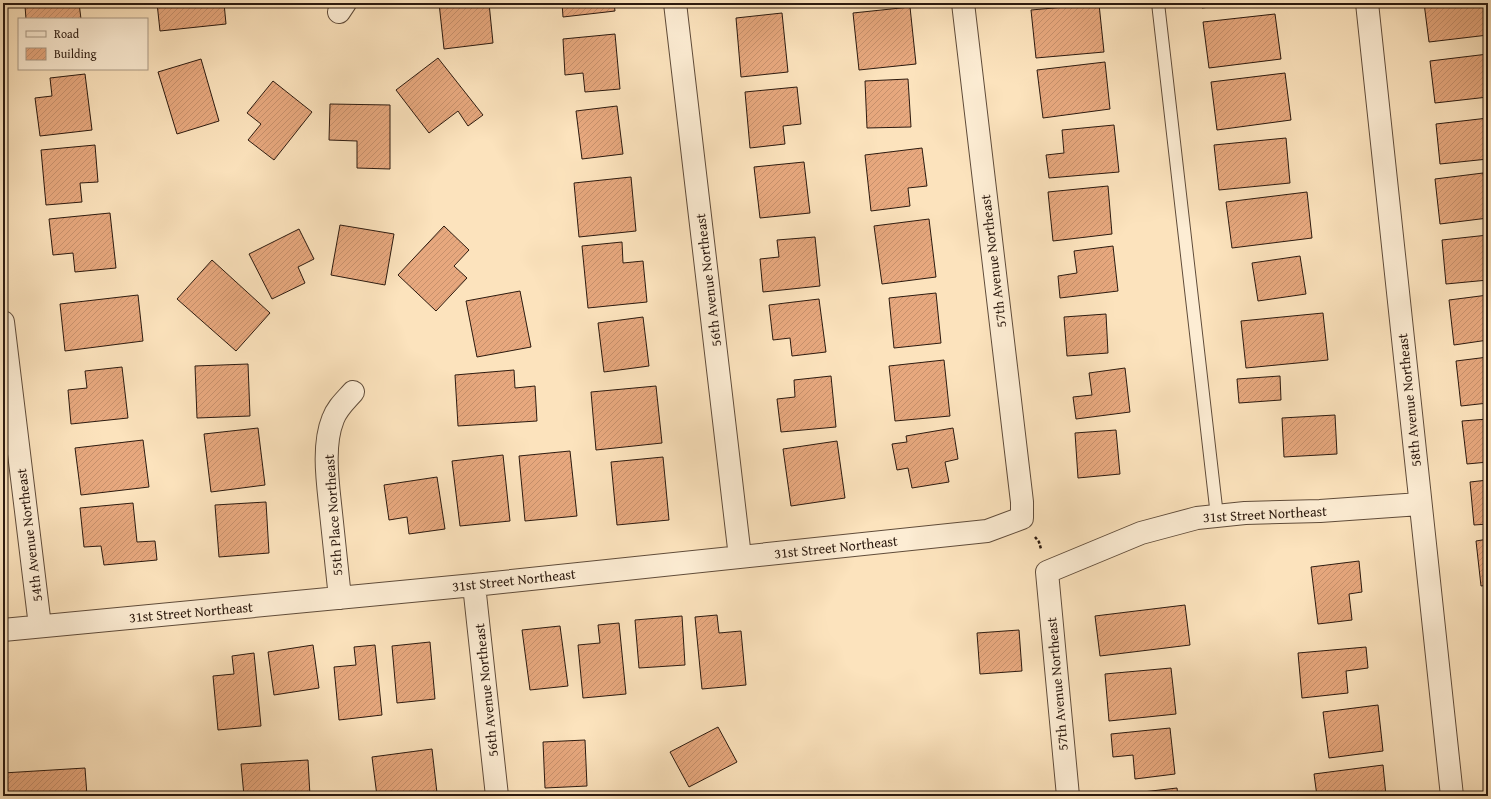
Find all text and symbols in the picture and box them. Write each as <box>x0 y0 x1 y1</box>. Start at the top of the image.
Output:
legend <box>18 18 148 70</box>
text: Road <box>54 25 80 42</box>
text: Building <box>54 45 97 62</box>
street label: 57th Avenue Northeast <box>975 193 1011 329</box>
street label: 56th Avenue Northeast <box>690 212 726 348</box>
street label: 58th Avenue Northeast <box>1392 332 1426 468</box>
street label: 55th Place Northeast <box>319 453 347 576</box>
street label: 54th Avenue Northeast <box>11 467 47 603</box>
street label: 31st Street Northeast <box>1202 501 1328 527</box>
street label: 31st Street Northeast <box>773 531 899 563</box>
street label: 31st Street Northeast <box>451 564 577 596</box>
street label: 31st Street Northeast <box>128 597 254 627</box>
street label: 57th Avenue Northeast <box>1041 616 1073 752</box>
street label: 56th Avenue Northeast <box>469 622 503 758</box>

